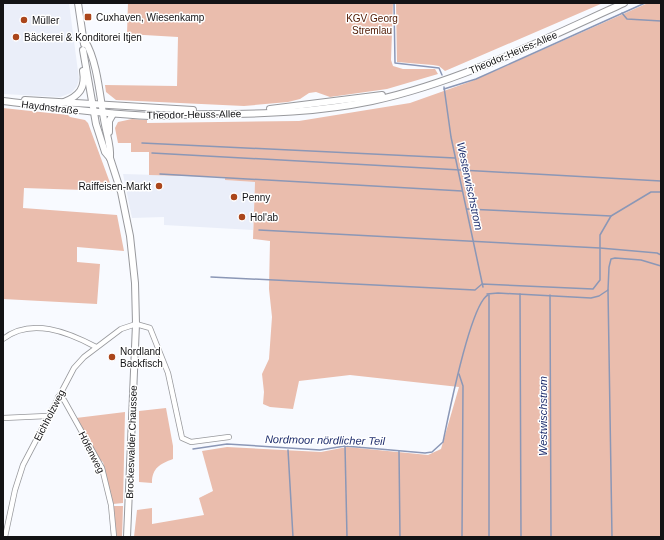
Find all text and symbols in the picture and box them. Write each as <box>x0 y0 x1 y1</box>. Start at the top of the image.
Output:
marker: Cuxhaven, Wiesenkamp <box>83 12 93 22</box>
place label: Cuxhaven, Wiesenkamp <box>96 12 205 23</box>
park label: KGV Georg Stremlau <box>346 13 398 36</box>
marker: Müller <box>19 15 29 25</box>
place label: Müller <box>32 15 60 26</box>
street label: Theodor-Heuss-Allee <box>468 29 559 76</box>
marker: Bäckerei & Konditorei Itjen <box>11 32 21 42</box>
place label: Bäckerei & Konditorei Itjen <box>24 32 142 43</box>
street label: Haydnstraße <box>21 99 79 116</box>
street label: Theodor-Heuss-Allee <box>147 108 242 121</box>
water label: Westerwischstrom <box>455 141 485 231</box>
place label: Raiffeisen-Markt <box>78 181 151 192</box>
marker: Raiffeisen-Markt <box>154 181 164 191</box>
marker: Penny <box>229 192 239 202</box>
place label: Penny <box>242 192 270 203</box>
marker: Hol'ab <box>237 212 247 222</box>
place label: Hol'ab <box>250 212 278 223</box>
place label: Nordland Backfisch <box>120 346 163 369</box>
marker: Nordland Backfisch <box>107 352 117 362</box>
water label: Westwischstrom <box>537 376 549 456</box>
street label: Brockeswalder Chaussee <box>124 385 139 499</box>
street label: Eichholzweg <box>32 388 67 443</box>
street label: Höfenweg <box>76 430 107 475</box>
water label: Nordmoor nördlicher Teil <box>265 433 386 447</box>

